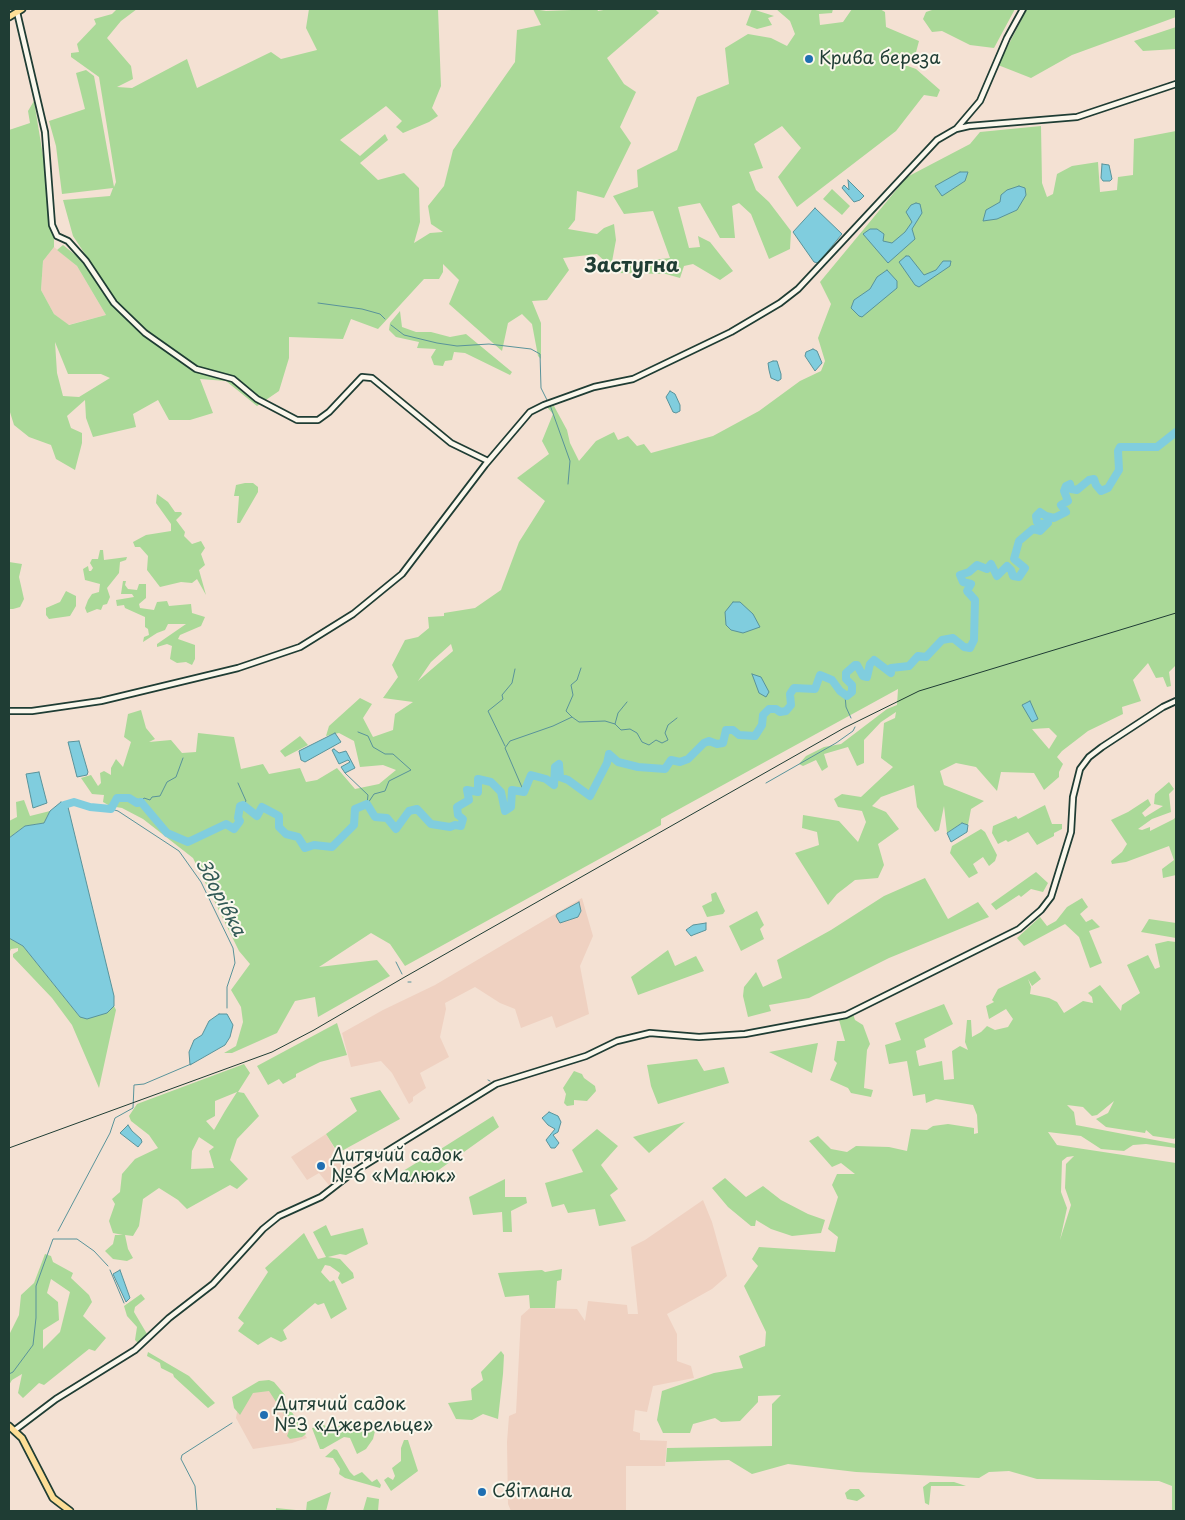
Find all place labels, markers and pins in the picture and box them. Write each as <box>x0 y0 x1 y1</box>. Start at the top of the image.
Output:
place label: Крива береза <box>819 48 940 70</box>
marker: Крива береза <box>803 53 815 65</box>
place label: Дитячий садок №6 «Малюк» <box>331 1145 463 1188</box>
marker: Дитячий садок №6 «Малюк» <box>315 1160 327 1172</box>
place label: Дитячий садок №3 «Джерельце» <box>274 1394 433 1436</box>
marker: Дитячий садок №3 «Джерельце» <box>258 1409 270 1421</box>
place label: Світлана <box>492 1481 572 1503</box>
marker: Світлана <box>476 1486 488 1498</box>

